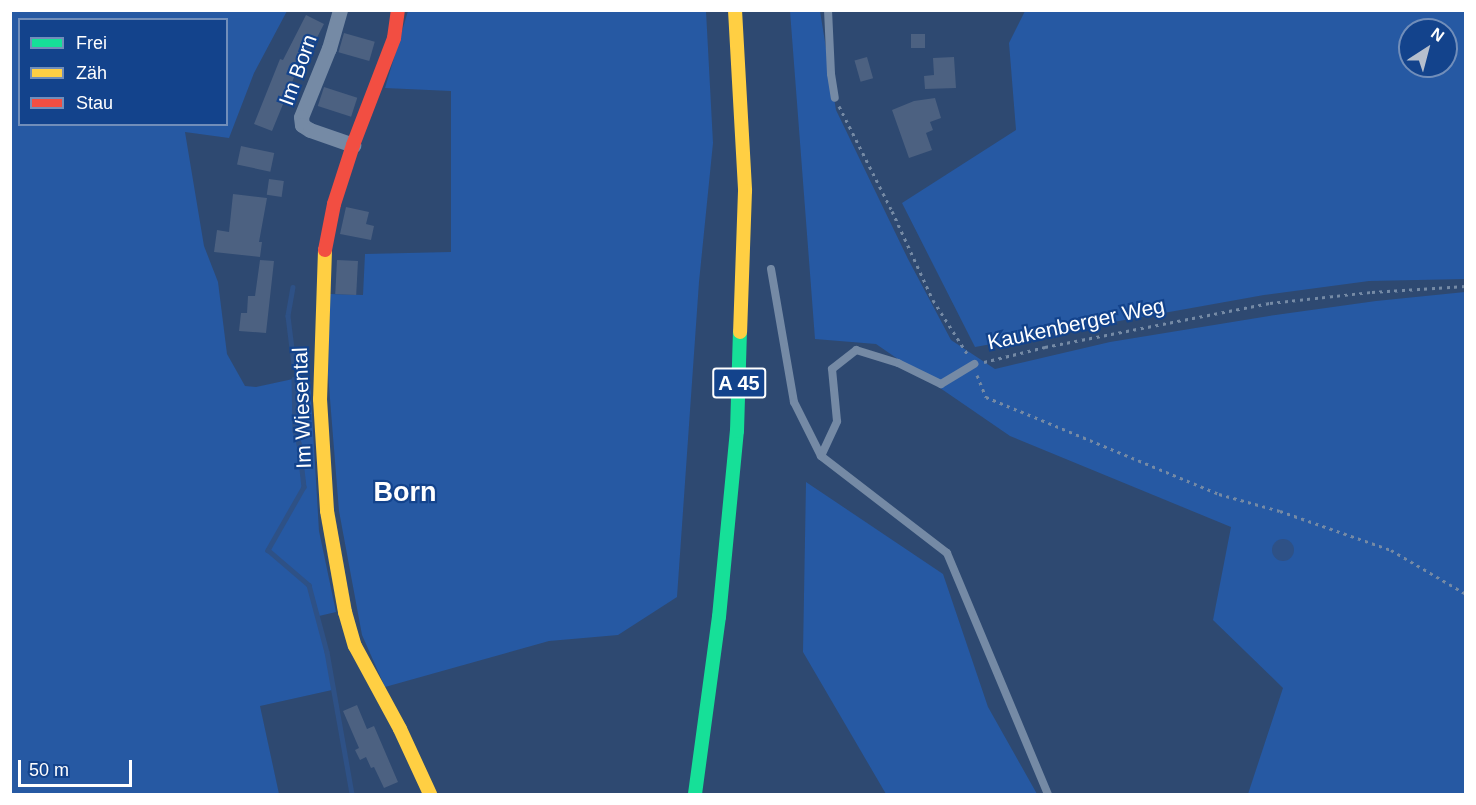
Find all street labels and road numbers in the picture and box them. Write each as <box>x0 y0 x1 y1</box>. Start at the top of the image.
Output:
street label: Im Born <box>274 31 322 109</box>
street label: Kaukenberger Weg <box>985 293 1167 355</box>
street label: Im Wiesental <box>287 347 317 469</box>
road number: A 45 <box>710 366 768 400</box>

